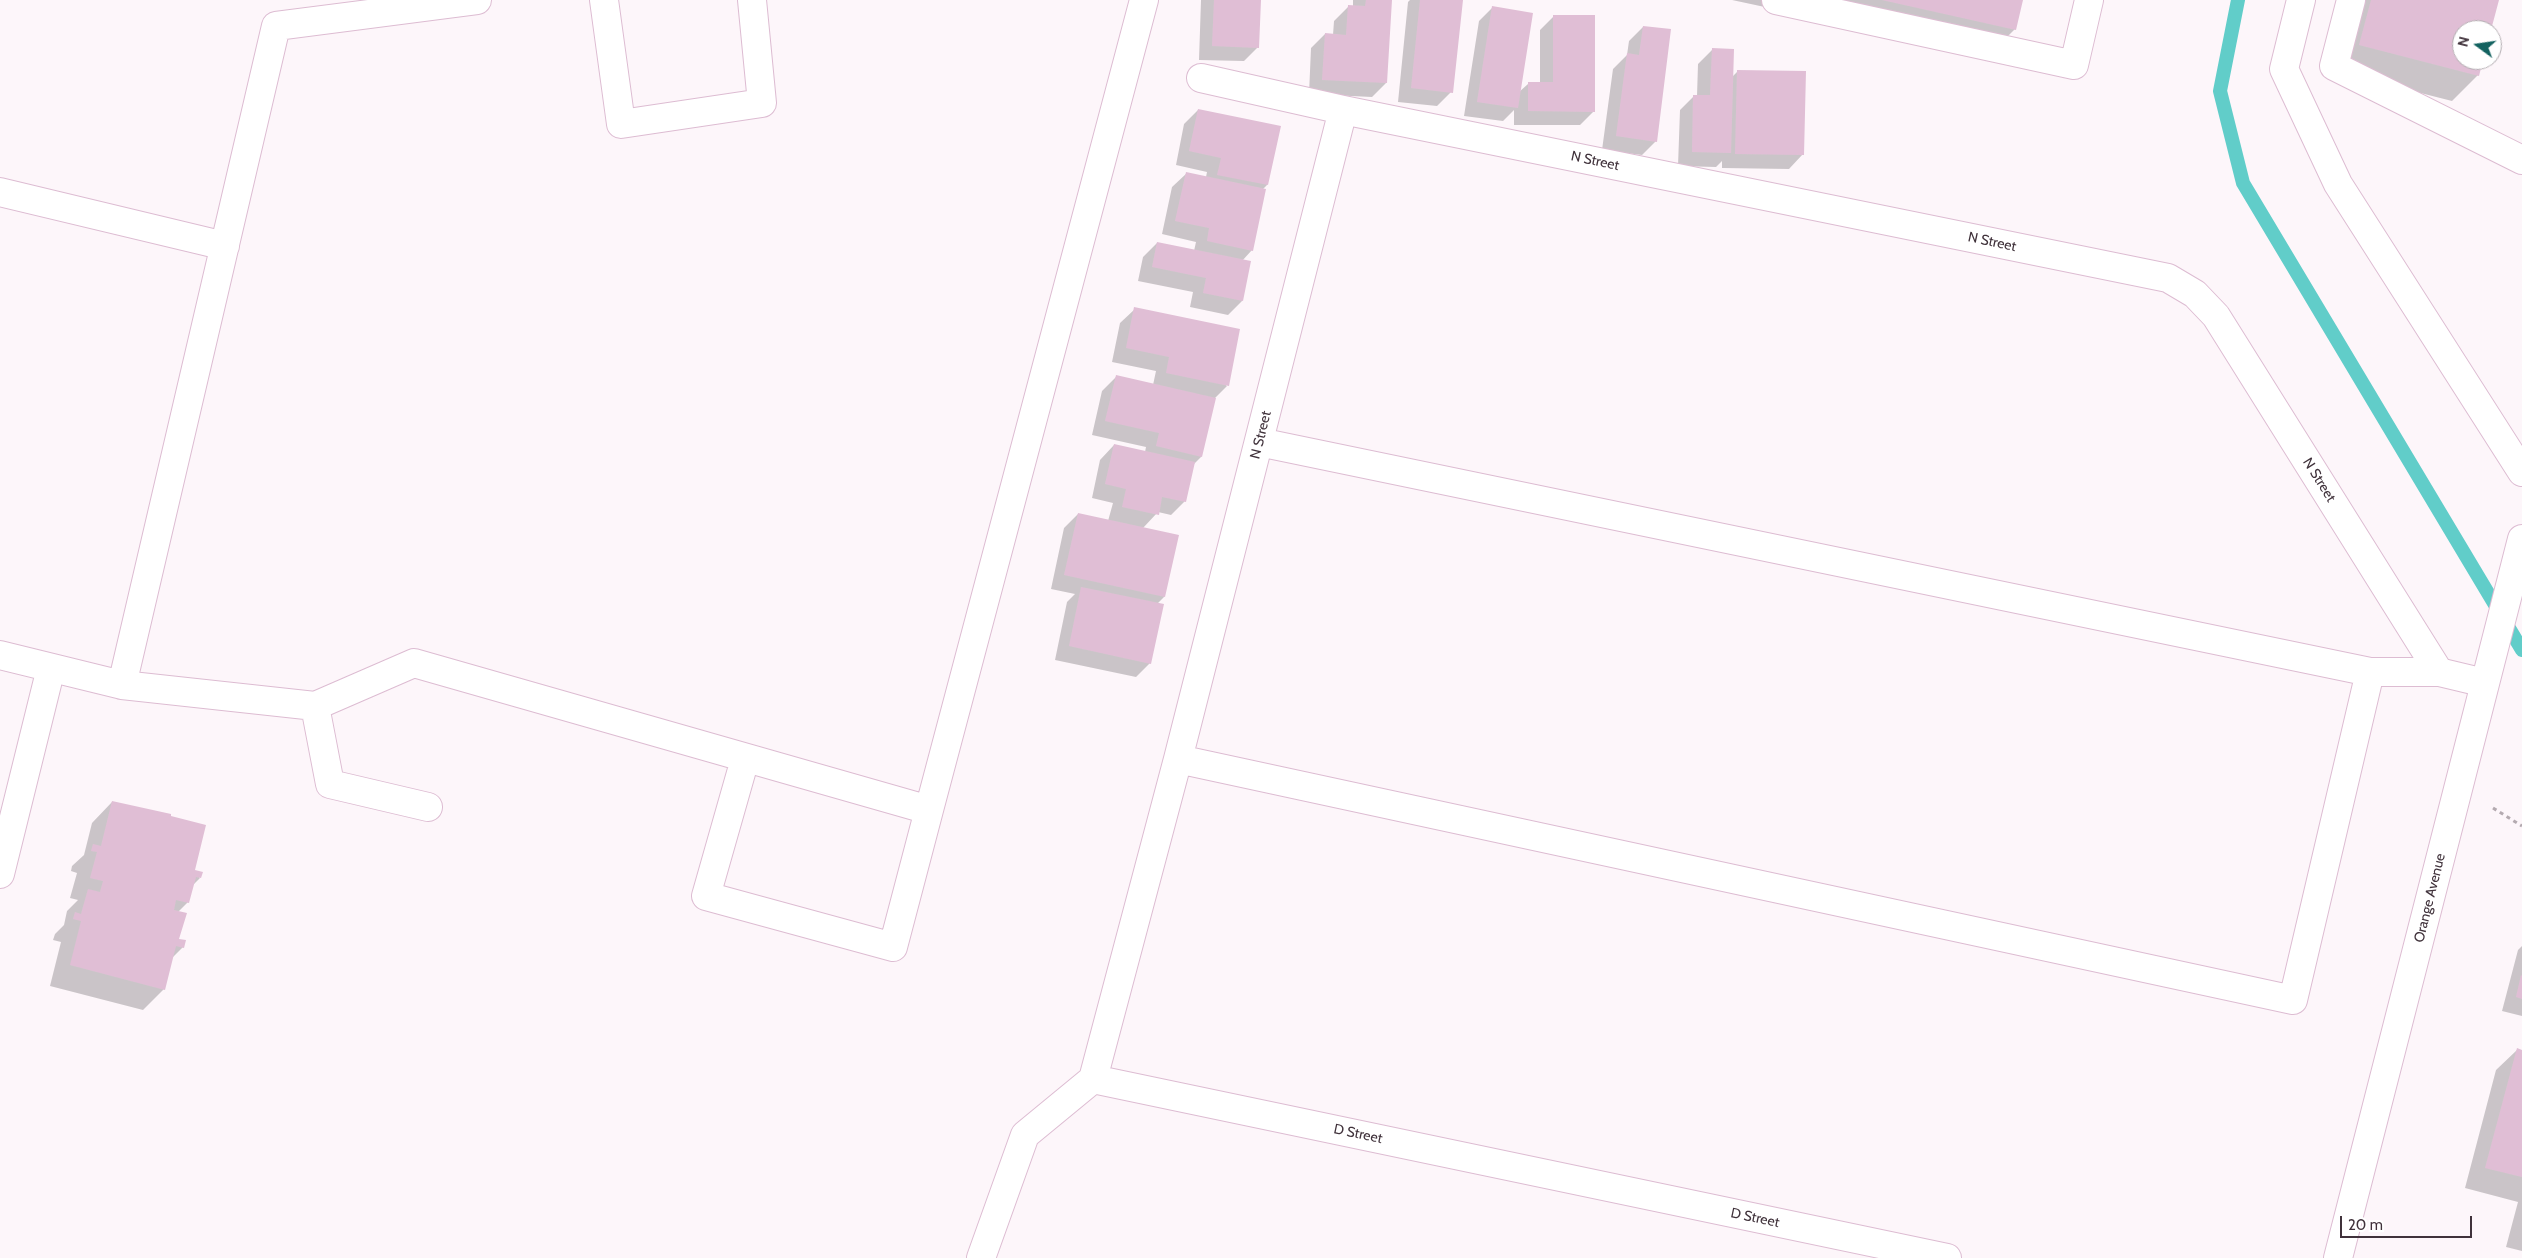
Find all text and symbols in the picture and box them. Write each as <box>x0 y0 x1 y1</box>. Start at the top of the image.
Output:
north arrow <box>2452 20 2502 70</box>
text: N <box>2453 35 2473 49</box>
street label: N Street <box>1569 148 1621 174</box>
street label: N Street <box>1966 229 2018 255</box>
street label: N Street <box>1247 409 1275 461</box>
street label: N Street <box>2299 455 2339 505</box>
street label: Orange Avenue <box>2411 852 2449 944</box>
street label: D Street <box>1332 1121 1384 1147</box>
street label: D Street <box>1729 1205 1781 1231</box>
scale bar <box>2342 1206 2474 1238</box>
text: 20 m <box>2348 1216 2383 1234</box>

